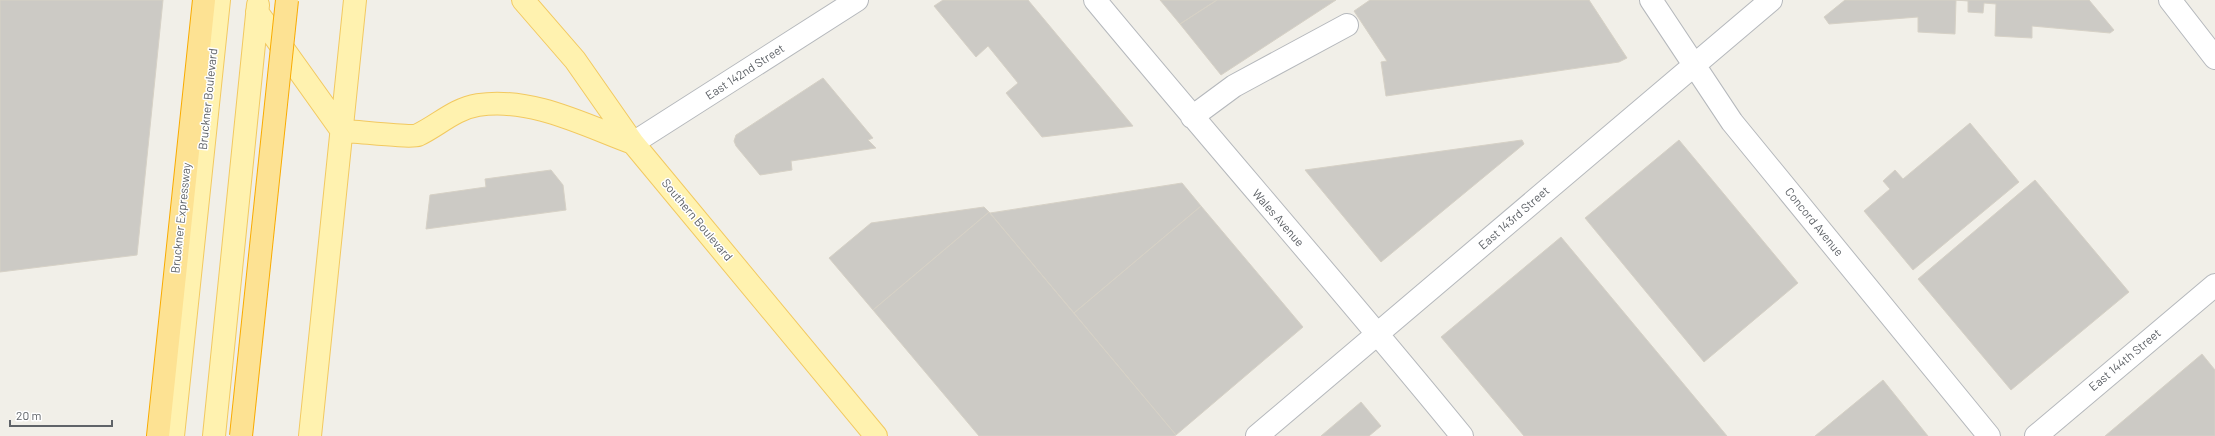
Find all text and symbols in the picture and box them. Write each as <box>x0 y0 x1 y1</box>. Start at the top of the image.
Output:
street label: East 142nd Street <box>702 40 787 102</box>
street label: Bruckner Boulevard <box>195 47 219 150</box>
street label: Bruckner Expressway <box>167 161 193 274</box>
street label: Southern Boulevard <box>659 176 736 263</box>
street label: East 143rd Street <box>1475 183 1551 252</box>
street label: Concord Avenue <box>1783 184 1847 259</box>
street label: Wales Avenue <box>1250 186 1307 249</box>
street label: East 144th Street <box>2086 325 2163 393</box>
scale bar <box>10 402 112 428</box>
text: 20 m <box>16 408 42 422</box>

